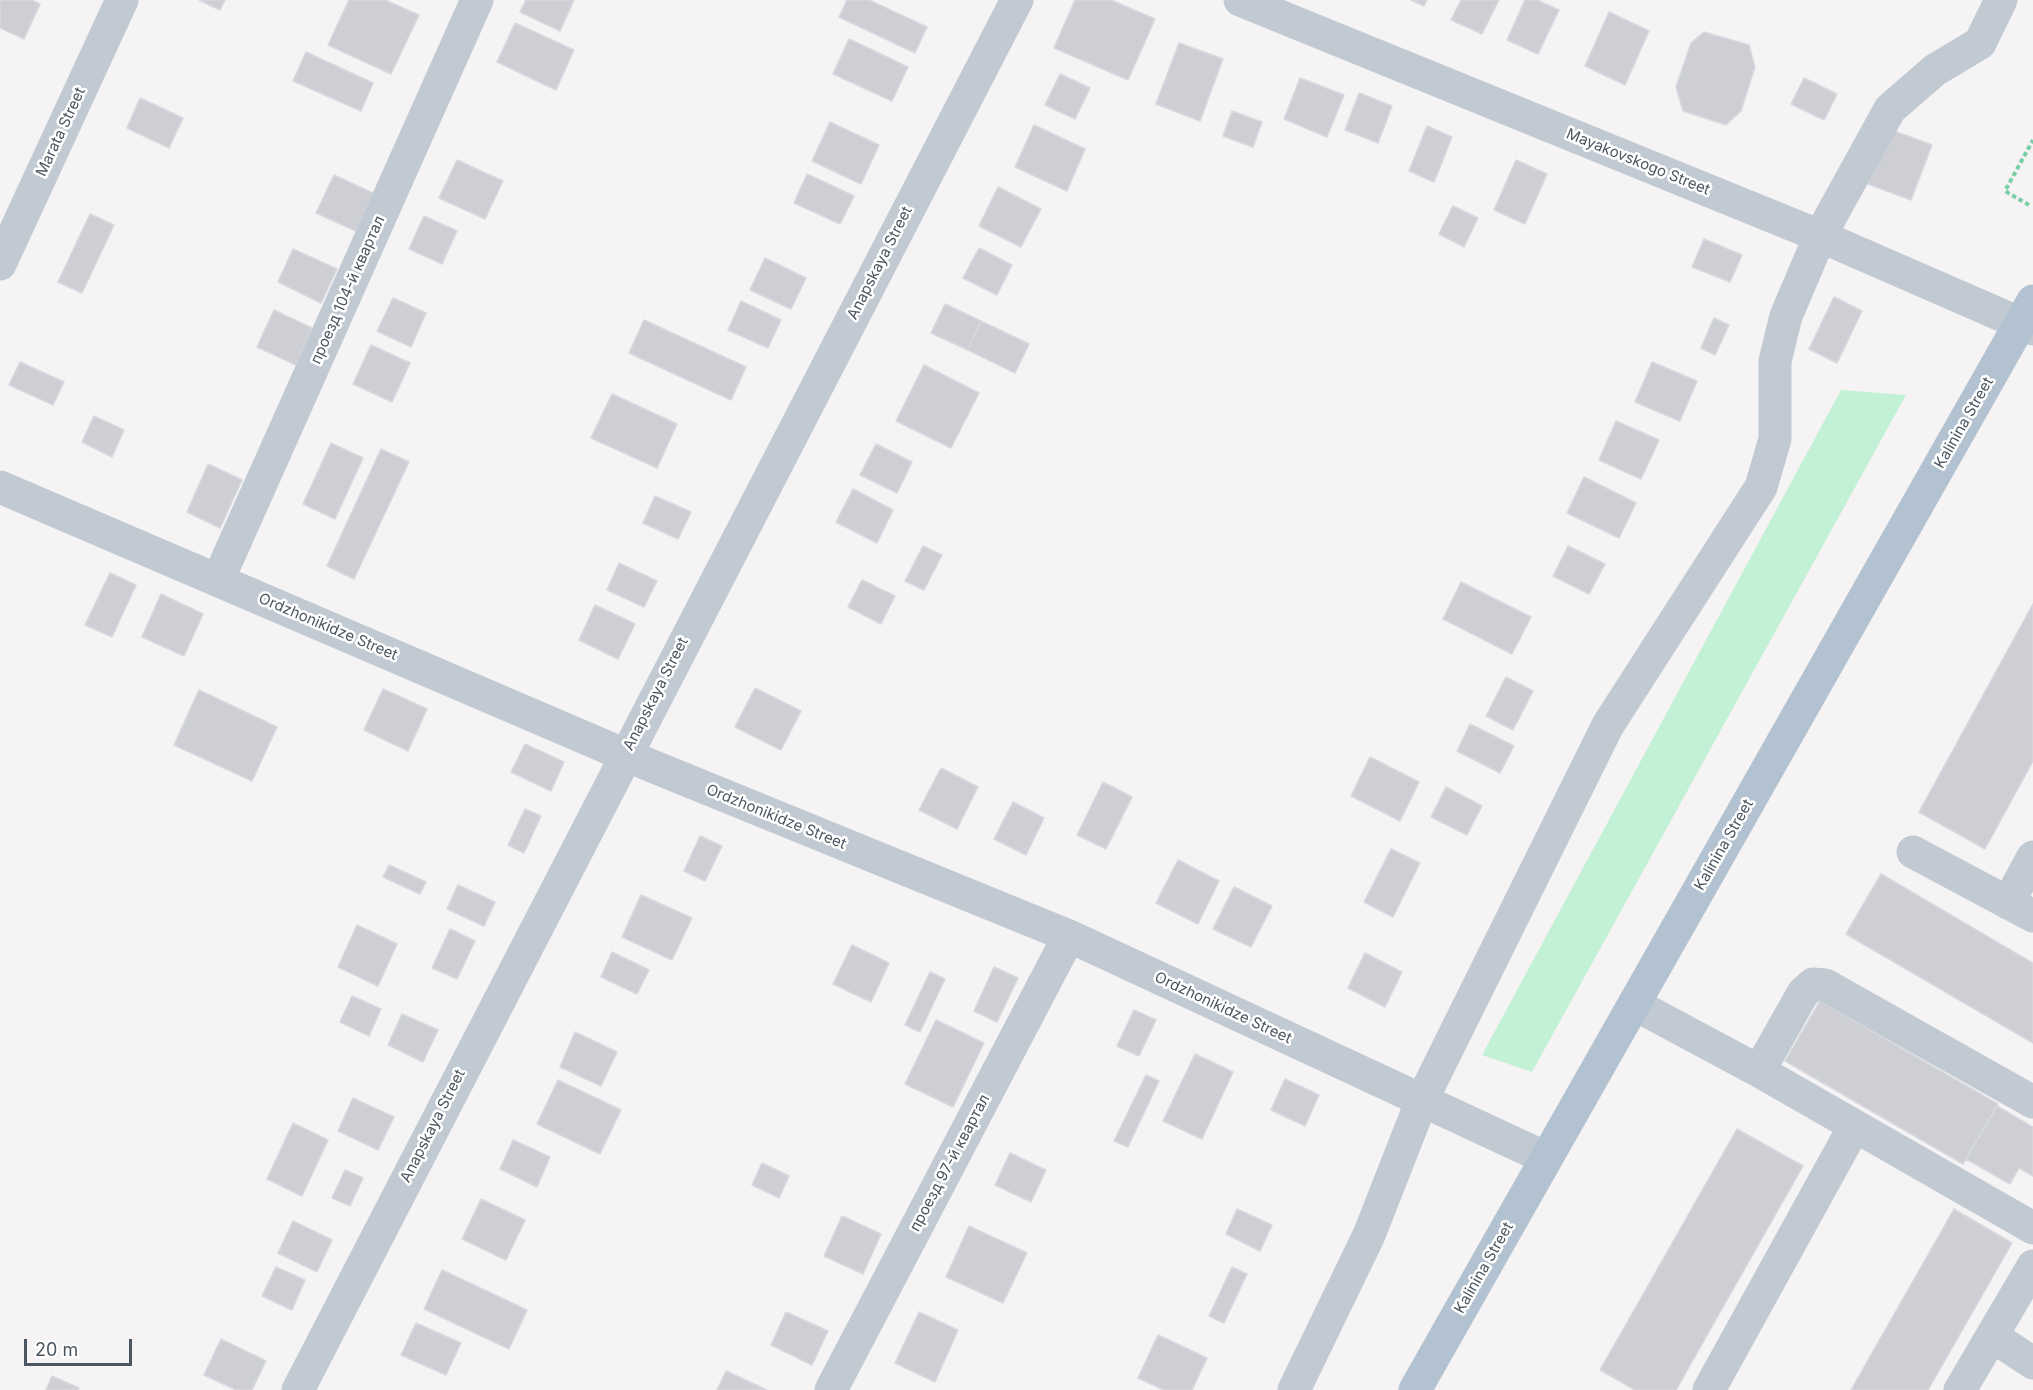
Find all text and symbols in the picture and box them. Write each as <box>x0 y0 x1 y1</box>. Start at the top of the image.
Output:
street label: Marata Street <box>33 85 89 179</box>
street label: Mayakovskogo Street <box>1564 125 1712 199</box>
street label: Anapskaya Street <box>844 203 916 323</box>
street label: проезд 104-й квартал <box>307 213 389 367</box>
street label: Kalinina Street <box>1931 374 1997 472</box>
street label: Ordzhonikidze Street <box>256 590 400 664</box>
street label: Anapskaya Street <box>620 634 692 754</box>
street label: Ordzhonikidze Street <box>704 781 848 853</box>
street label: Kalinina Street <box>1691 796 1757 894</box>
street label: Ordzhonikidze Street <box>1152 968 1294 1048</box>
street label: Anapskaya Street <box>397 1066 469 1186</box>
street label: проезд 97-й квартал <box>906 1091 994 1235</box>
street label: Kalinina Street <box>1451 1219 1517 1317</box>
scale bar <box>27 1327 135 1365</box>
text: 20 m <box>35 1339 78 1360</box>

